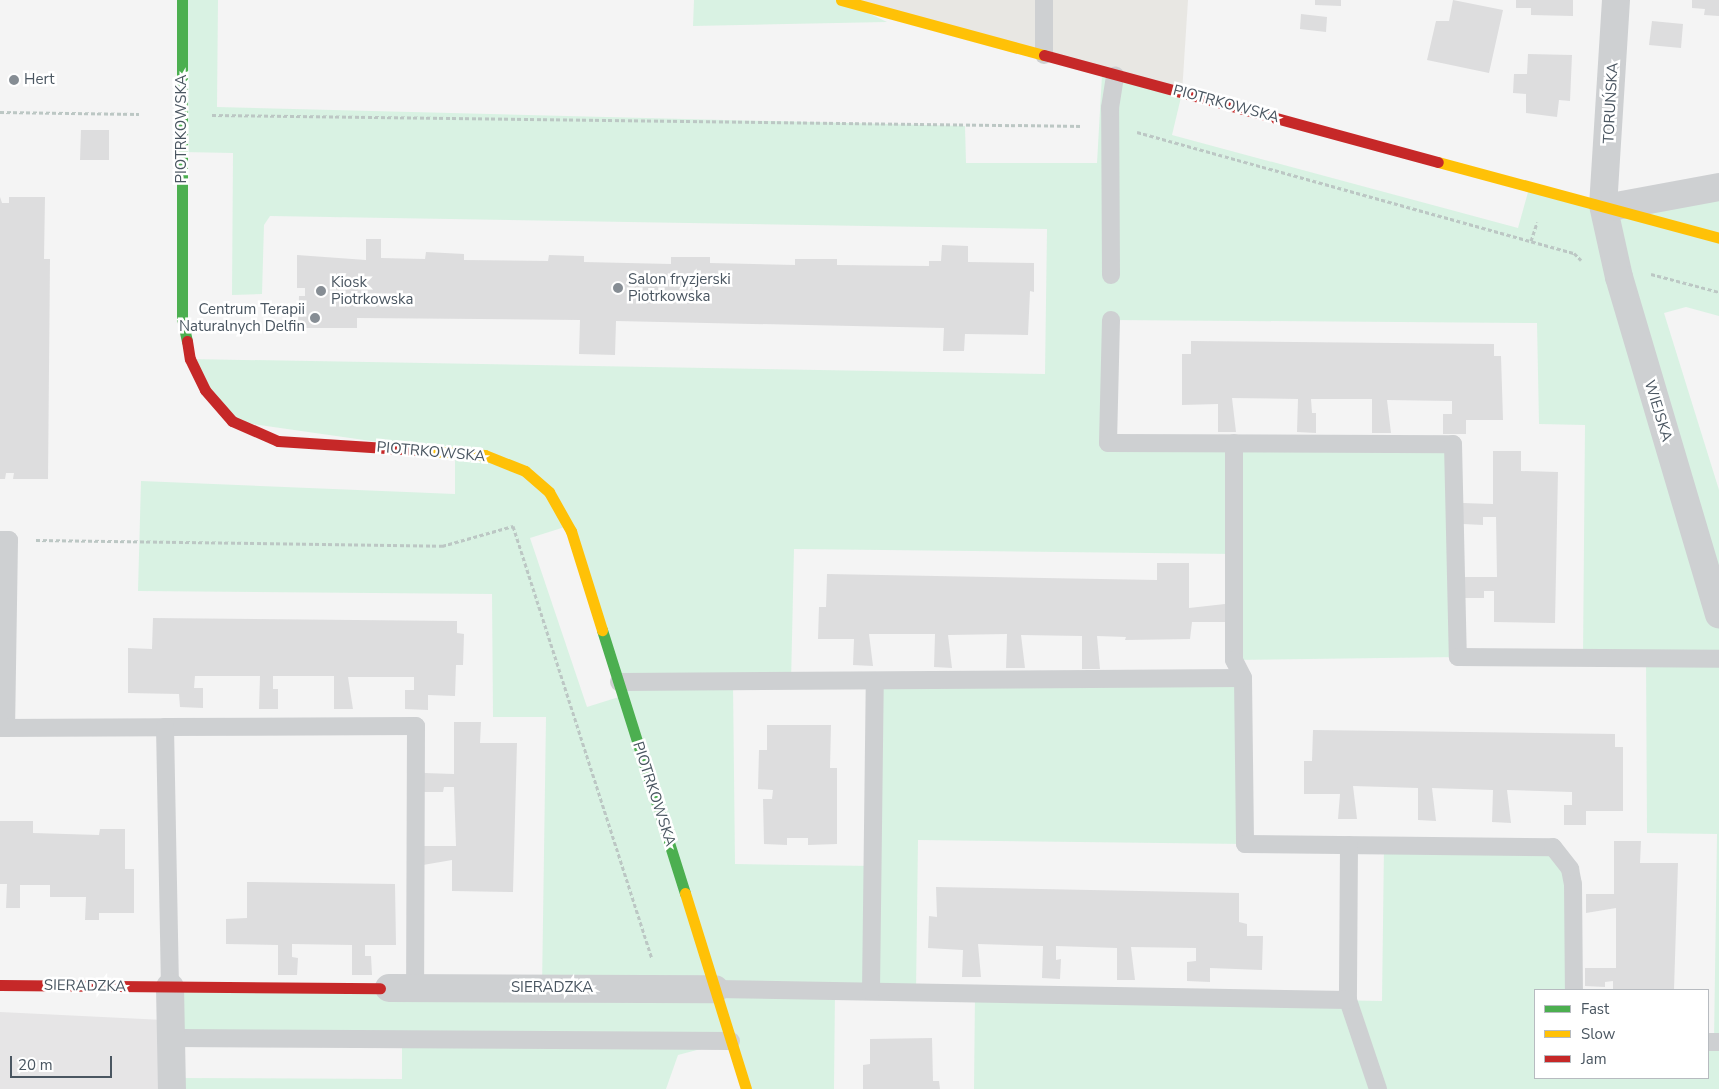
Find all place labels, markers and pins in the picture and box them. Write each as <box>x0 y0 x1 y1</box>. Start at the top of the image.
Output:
place label: Hert <box>24 71 54 89</box>
marker: Hert <box>8 74 20 86</box>
place label: Salon fryzjerski Piotrkowska <box>628 270 731 305</box>
place label: Kiosk Piotrkowska <box>331 273 413 308</box>
marker: Salon fryzjerski Piotrkowska <box>612 282 624 294</box>
marker: Kiosk Piotrkowska <box>315 285 327 297</box>
place label: Centrum Terapii Naturalnych Delfin <box>179 300 305 335</box>
marker: Centrum Terapii Naturalnych Delfin <box>309 312 321 324</box>

